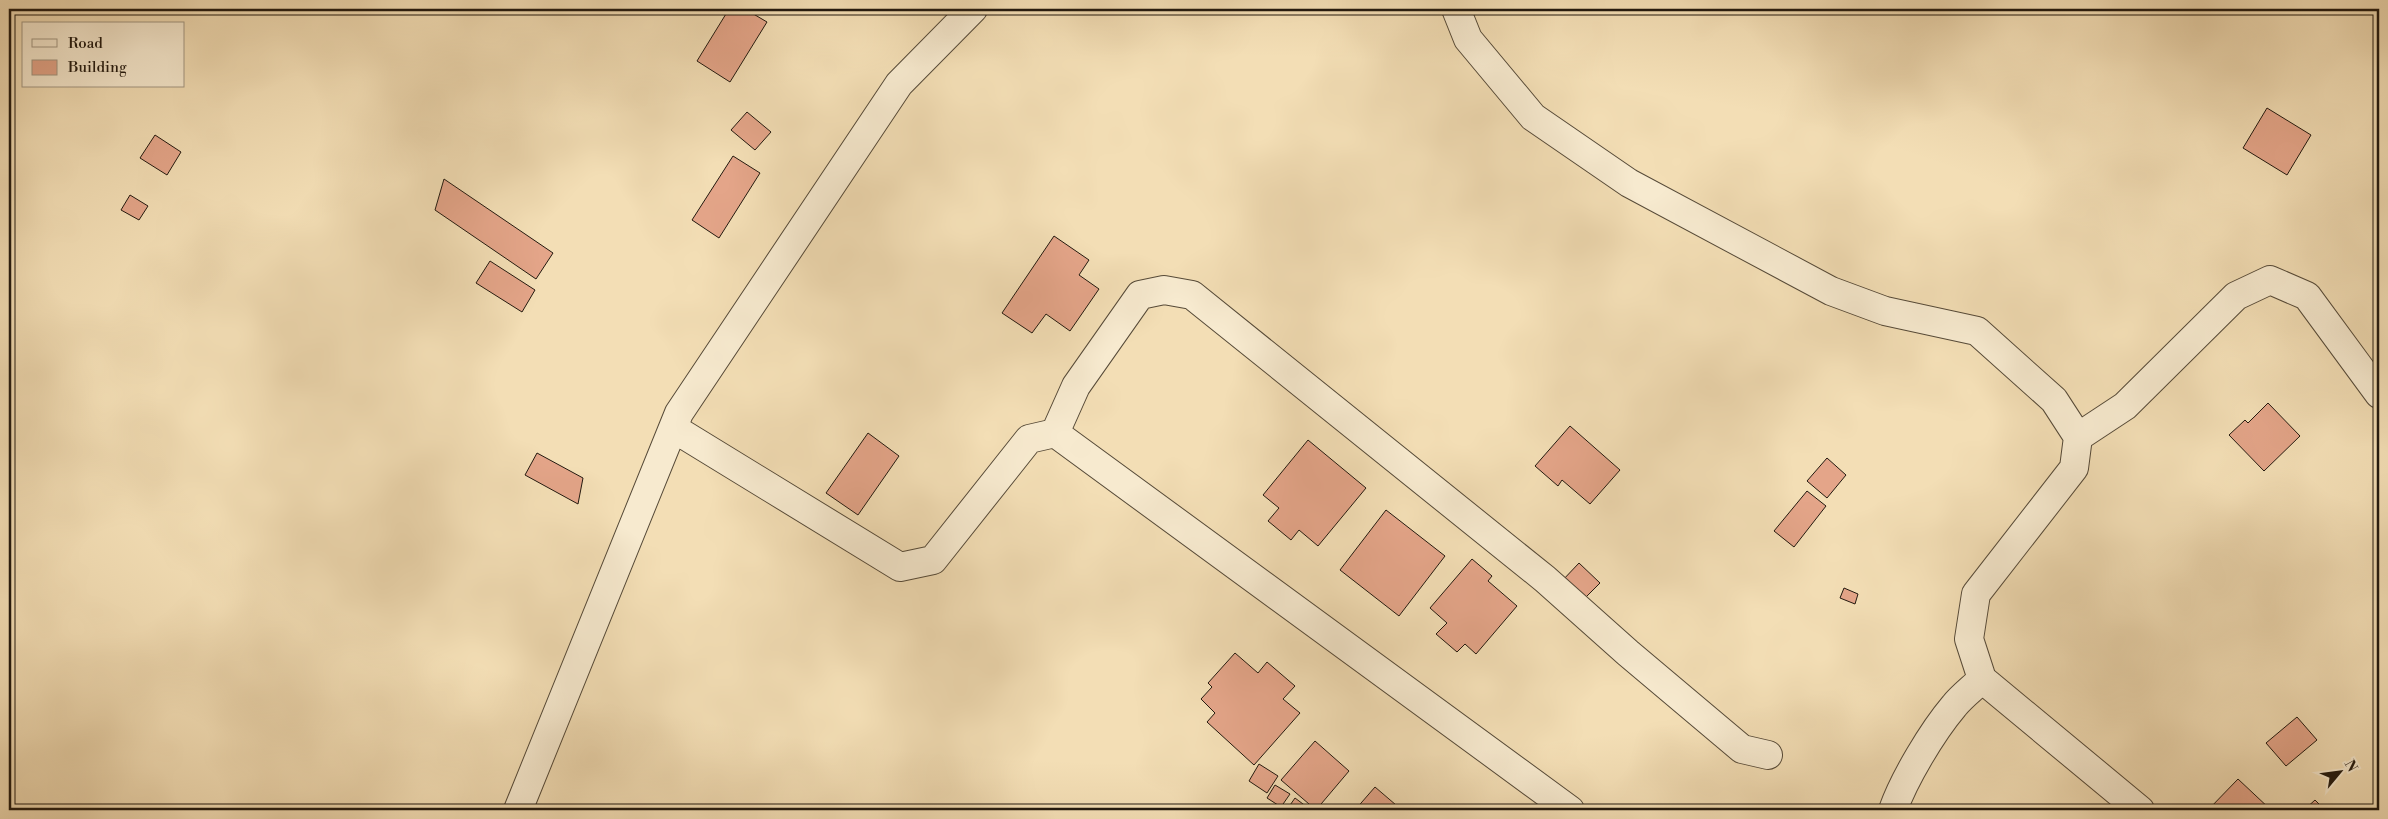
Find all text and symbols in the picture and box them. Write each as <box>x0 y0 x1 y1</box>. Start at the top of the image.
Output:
legend <box>22 22 185 88</box>
text: Road <box>68 34 103 53</box>
text: Building <box>67 58 127 77</box>
north arrow <box>2316 746 2366 796</box>
text: N <box>2340 757 2361 775</box>

